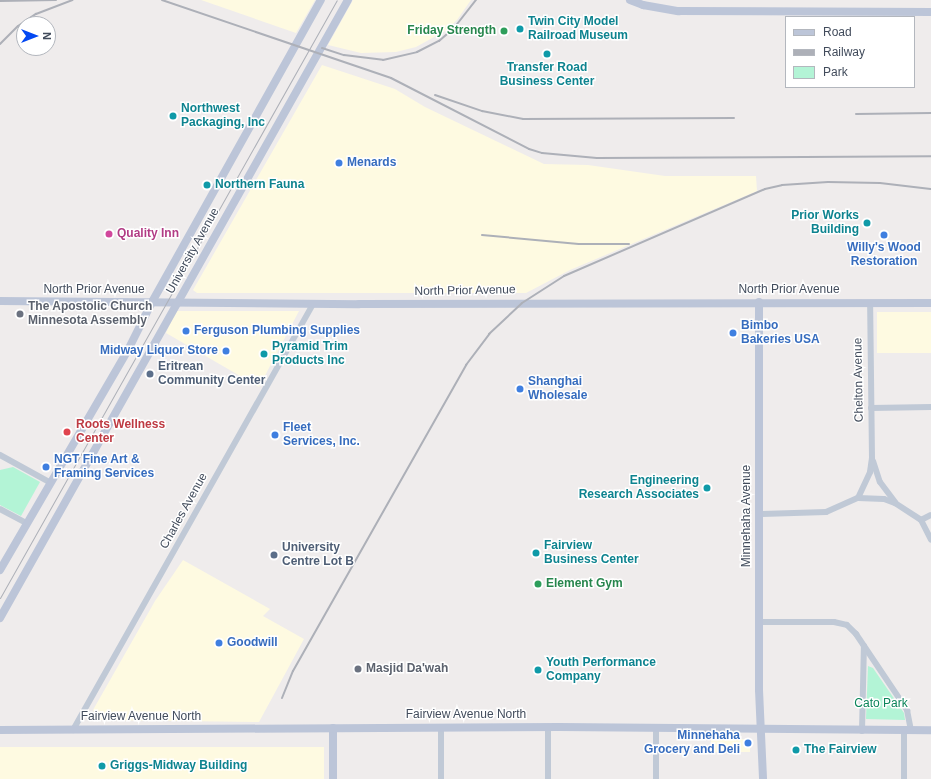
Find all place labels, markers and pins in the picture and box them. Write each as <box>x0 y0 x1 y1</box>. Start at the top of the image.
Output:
place label: Twin City Model Railroad Museum <box>528 15 628 43</box>
place label: Friday Strength <box>407 24 496 38</box>
marker: Twin City Model Railroad Museum <box>515 24 525 34</box>
marker: Friday Strength <box>499 26 509 36</box>
marker: Transfer Road Business Center <box>542 49 552 59</box>
place label: Transfer Road Business Center <box>500 61 594 89</box>
place label: Northwest Packaging, Inc <box>181 102 265 130</box>
marker: Northwest Packaging, Inc <box>168 111 178 121</box>
place label: Menards <box>347 156 396 170</box>
marker: Menards <box>334 158 344 168</box>
place label: Northern Fauna <box>215 178 304 192</box>
marker: Northern Fauna <box>202 180 212 190</box>
place label: Prior Works Building <box>791 209 859 237</box>
marker: Prior Works Building <box>862 218 872 228</box>
place label: Quality Inn <box>117 227 179 241</box>
marker: Quality Inn <box>104 229 114 239</box>
marker: Willy's Wood Restoration <box>879 230 889 240</box>
place label: Willy's Wood Restoration <box>847 241 921 269</box>
place label: The Apostolic Church Minnesota Assembly <box>28 300 153 328</box>
marker: The Apostolic Church Minnesota Assembly <box>15 309 25 319</box>
place label: Bimbo Bakeries USA <box>741 319 820 347</box>
place label: Ferguson Plumbing Supplies <box>194 324 360 338</box>
marker: Ferguson Plumbing Supplies <box>181 326 191 336</box>
marker: Bimbo Bakeries USA <box>728 328 738 338</box>
place label: Pyramid Trim Products Inc <box>272 340 348 368</box>
place label: Midway Liquor Store <box>100 344 218 358</box>
marker: Midway Liquor Store <box>221 346 231 356</box>
marker: Pyramid Trim Products Inc <box>259 349 269 359</box>
place label: Eritrean Community Center <box>158 360 265 388</box>
marker: Eritrean Community Center <box>145 369 155 379</box>
place label: Shanghai Wholesale <box>528 375 587 403</box>
marker: Shanghai Wholesale <box>515 384 525 394</box>
place label: Roots Wellness Center <box>76 418 165 446</box>
place label: Fleet Services, Inc. <box>283 421 360 449</box>
marker: Roots Wellness Center <box>61 426 73 438</box>
marker: Fleet Services, Inc. <box>270 430 280 440</box>
place label: NGT Fine Art & Framing Services <box>54 453 154 481</box>
marker: NGT Fine Art & Framing Services <box>41 462 51 472</box>
place label: Engineering Research Associates <box>578 474 699 502</box>
marker: Engineering Research Associates <box>702 483 712 493</box>
place label: Fairview Business Center <box>544 539 639 567</box>
place label: University Centre Lot B <box>282 541 354 569</box>
marker: Fairview Business Center <box>531 548 541 558</box>
marker: University Centre Lot B <box>269 550 279 560</box>
place label: Element Gym <box>546 577 623 591</box>
marker: Element Gym <box>533 579 543 589</box>
place label: Goodwill <box>227 636 278 650</box>
marker: Goodwill <box>214 638 224 648</box>
place label: Youth Performance Company <box>546 656 656 684</box>
place label: Masjid Da'wah <box>366 662 448 676</box>
marker: Masjid Da'wah <box>353 664 363 674</box>
marker: Youth Performance Company <box>533 665 543 675</box>
place label: Minnehaha Grocery and Deli <box>644 729 740 757</box>
marker: Minnehaha Grocery and Deli <box>743 738 753 748</box>
place label: The Fairview <box>804 743 877 757</box>
marker: The Fairview <box>791 745 801 755</box>
place label: Griggs-Midway Building <box>110 759 247 773</box>
marker: Griggs-Midway Building <box>97 761 107 771</box>

